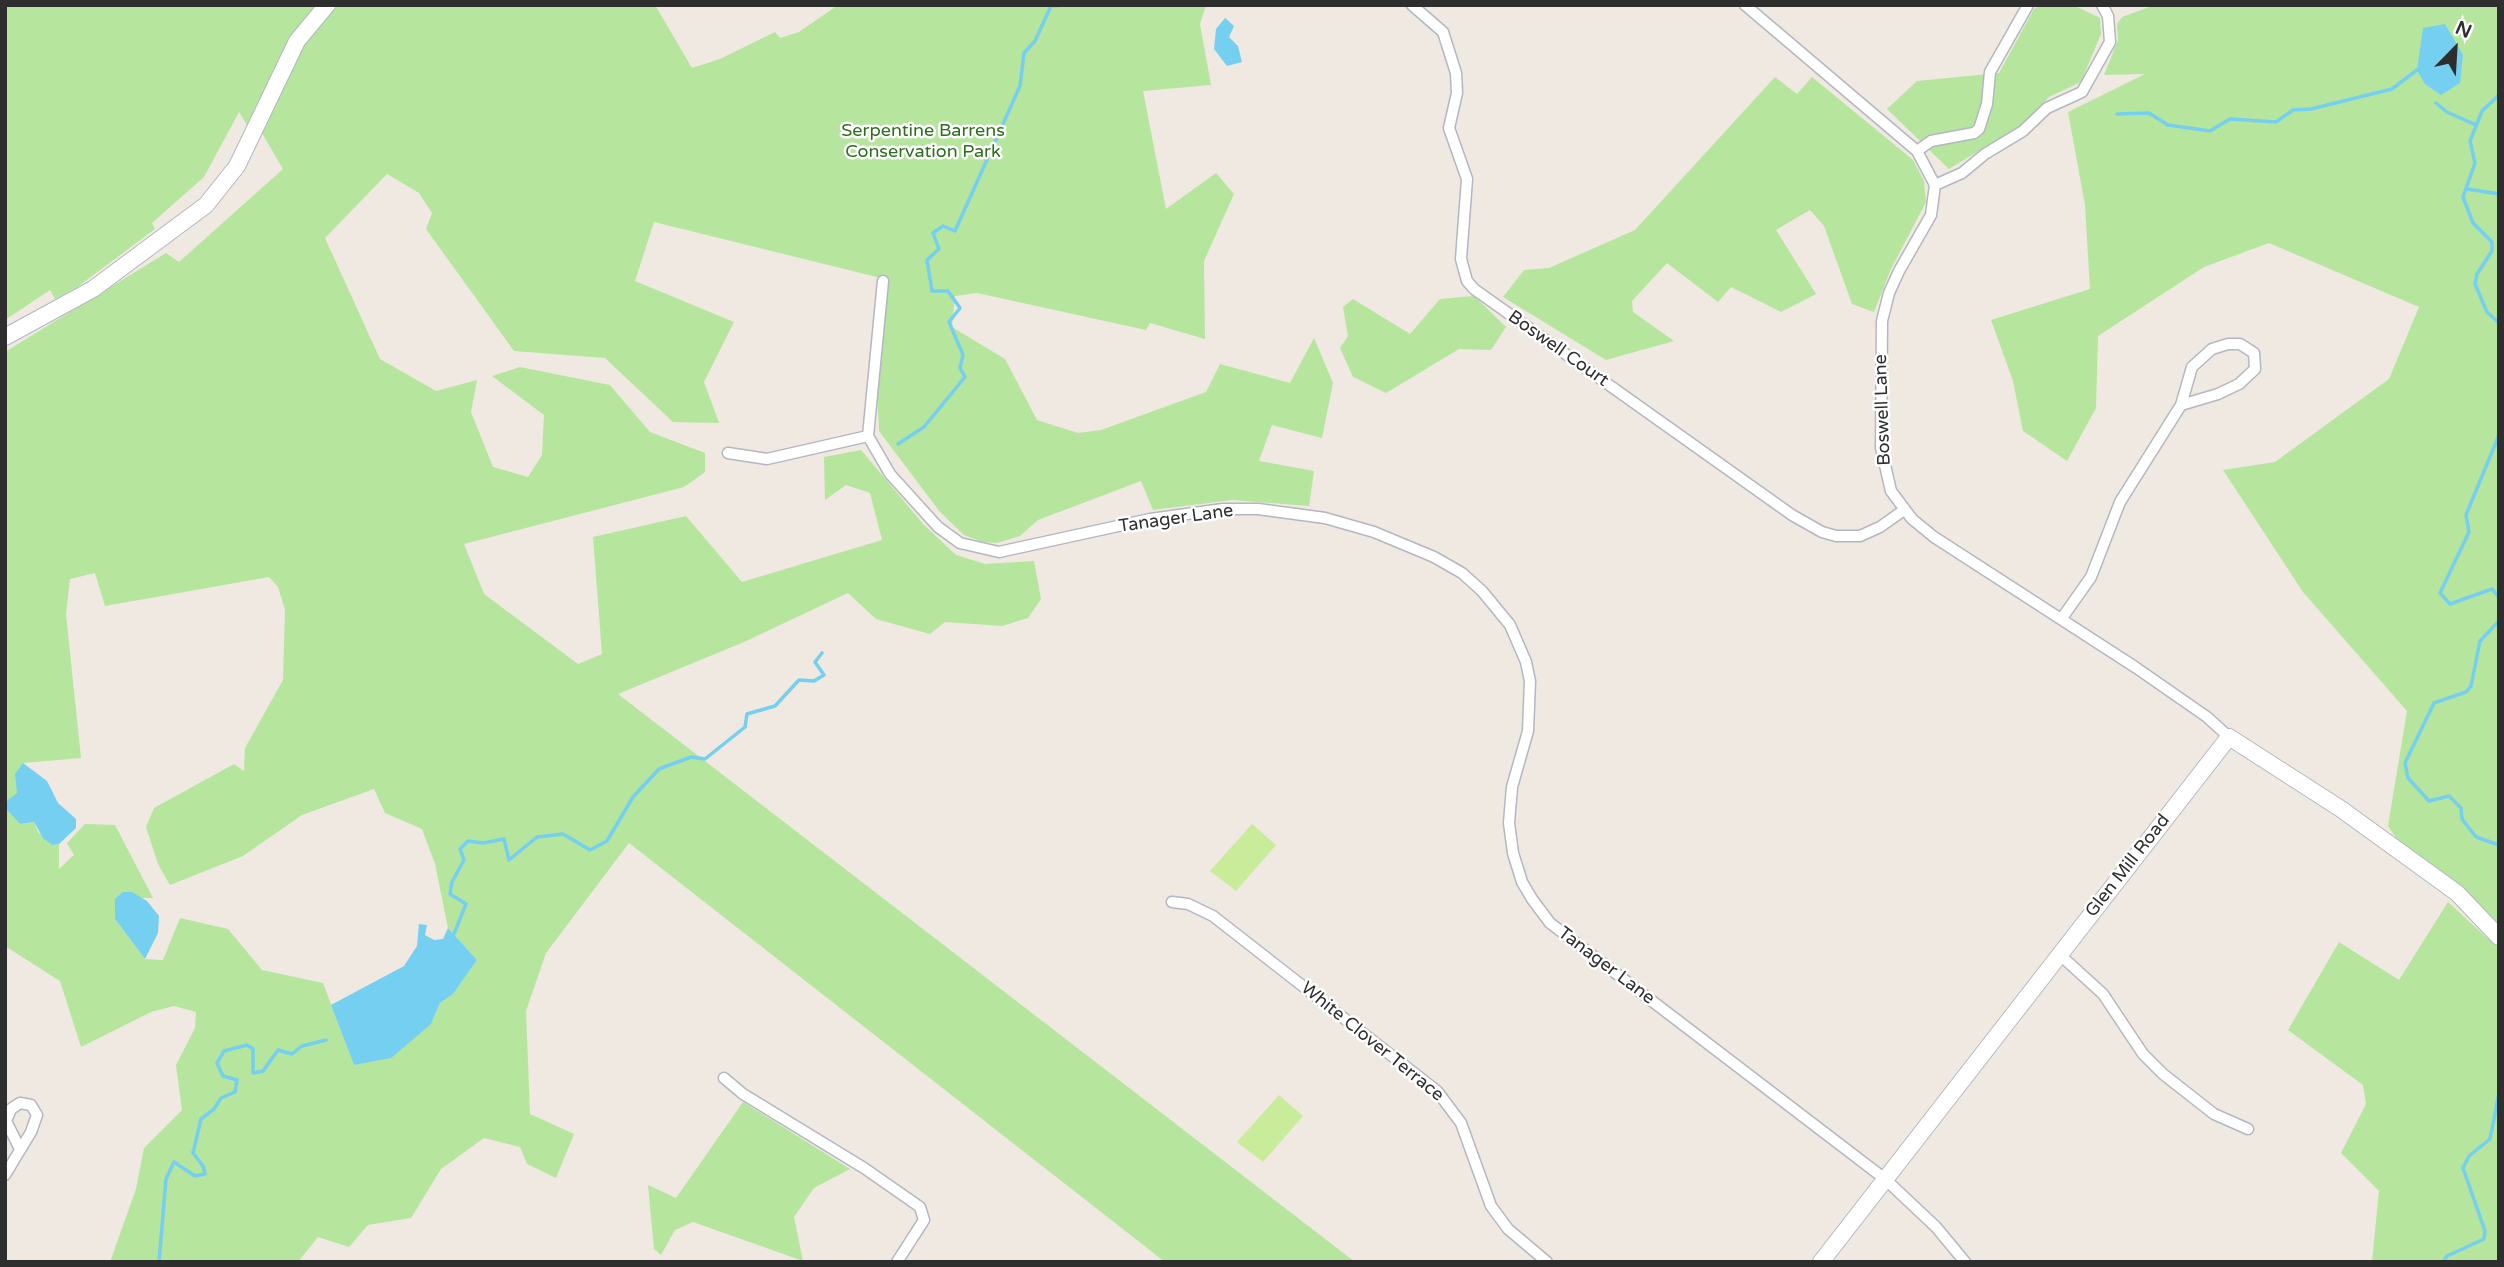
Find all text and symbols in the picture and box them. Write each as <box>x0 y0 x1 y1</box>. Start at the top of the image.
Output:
north arrow <box>2420 14 2490 84</box>
text: N <box>2452 17 2475 43</box>
park label: Serpentine Barrens Conservation Park <box>841 120 1005 162</box>
street label: Boswell Court <box>1504 306 1612 392</box>
street label: Boswell Lane <box>1870 354 1896 466</box>
street label: Tanager Lane <box>1117 500 1235 538</box>
street label: Glen Mill Road <box>2081 810 2175 922</box>
street label: Tanager Lane <box>1553 923 1659 1009</box>
street label: White Clover Terrace <box>1296 978 1448 1106</box>

